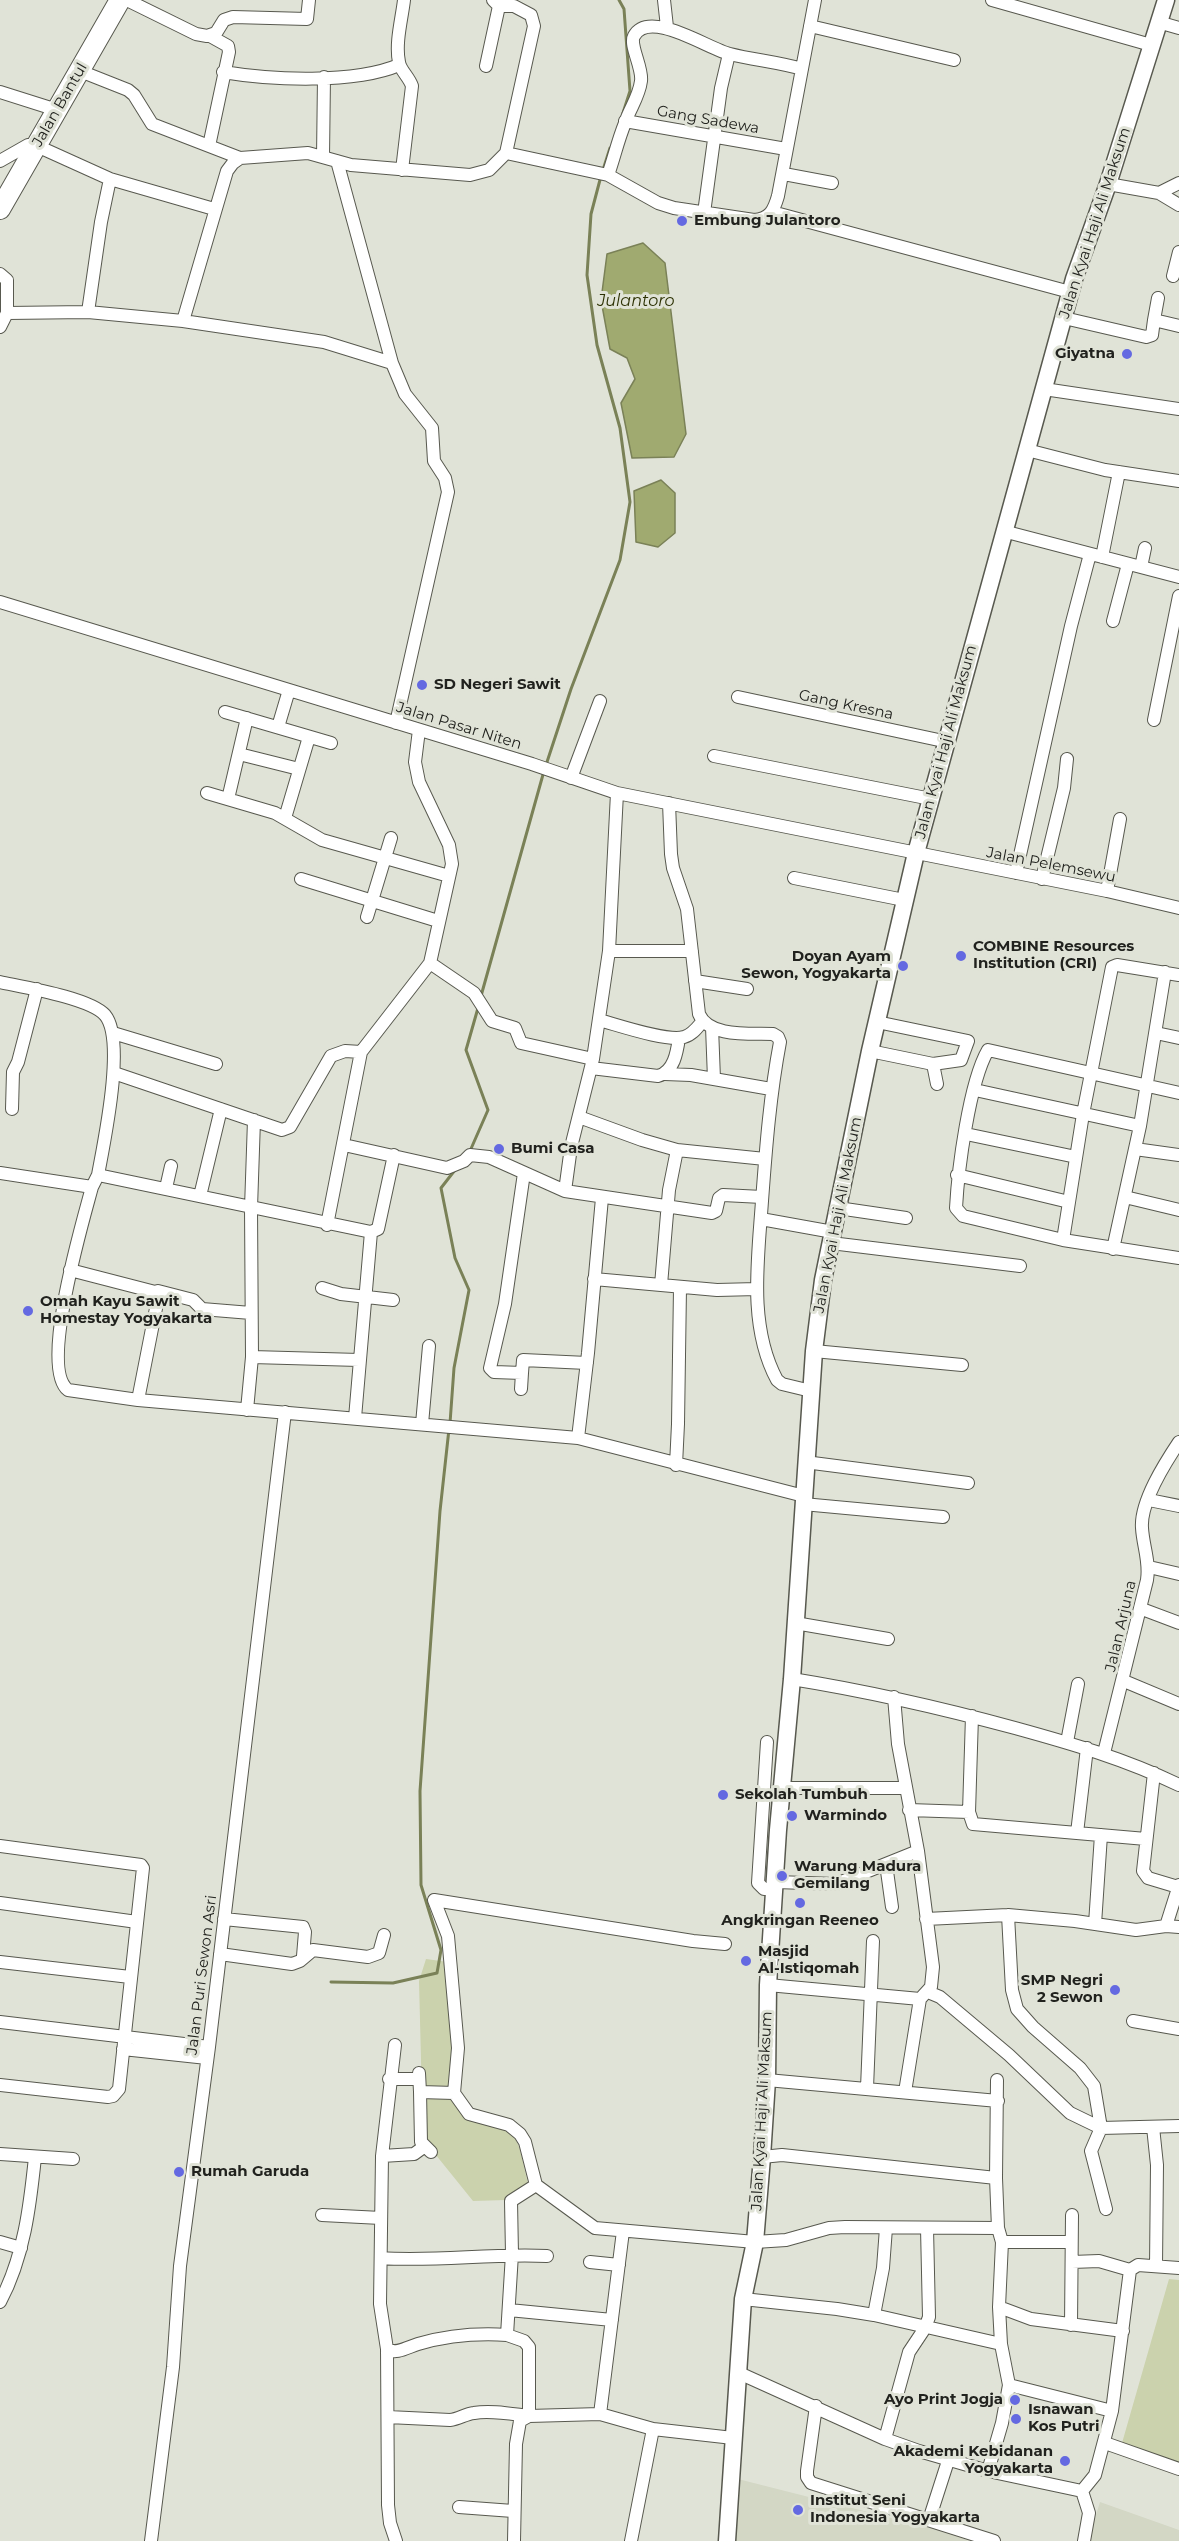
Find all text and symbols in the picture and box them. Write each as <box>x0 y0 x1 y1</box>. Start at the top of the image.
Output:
street label: Jalan Bantul <box>29 60 91 150</box>
street label: Gang Sadewa <box>655 102 761 138</box>
street label: Jalan Kyai Haji Ali Maksum <box>1056 125 1134 321</box>
place label: Embung Julantoro <box>694 212 840 230</box>
marker: Embung Julantoro <box>675 214 689 228</box>
water label: Julantoro <box>597 291 675 311</box>
place label: Giyatna <box>1055 345 1115 363</box>
marker: Giyatna <box>1120 347 1134 361</box>
street label: Jalan Kyai Haji Ali Maksum <box>911 643 981 841</box>
place label: SD Negeri Sawit <box>434 676 561 694</box>
marker: SD Negeri Sawit <box>415 678 429 692</box>
street label: Gang Kresna <box>797 686 895 724</box>
street label: Jalan Pasar Niten <box>394 698 524 754</box>
street label: Jalan Pelemsewu <box>985 844 1117 886</box>
place label: COMBINE Resources Institution (CRI) <box>973 938 1134 973</box>
place label: Doyan Ayam Sewon, Yogyakarta <box>741 948 891 983</box>
marker: COMBINE Resources Institution (CRI) <box>954 949 968 963</box>
marker: Doyan Ayam Sewon, Yogyakarta <box>896 959 910 973</box>
street label: Jalan Kyai Haji Ali Maksum <box>810 1115 866 1315</box>
place label: Bumi Casa <box>511 1140 595 1158</box>
marker: Bumi Casa <box>492 1142 506 1156</box>
place label: Omah Kayu Sawit Homestay Yogyakarta <box>40 1293 212 1328</box>
marker: Omah Kayu Sawit Homestay Yogyakarta <box>21 1304 35 1318</box>
street label: Jalan Arjuna <box>1102 1579 1140 1673</box>
place label: Sekolah Tumbuh <box>735 1786 868 1804</box>
marker: Sekolah Tumbuh <box>716 1788 730 1802</box>
place label: Warmindo <box>804 1807 887 1825</box>
marker: Warmindo <box>785 1809 799 1823</box>
place label: Warung Madura Gemilang <box>794 1858 921 1893</box>
marker: Warung Madura Gemilang <box>775 1869 789 1883</box>
street label: Jalan Puri Sewon Asri <box>183 1894 221 2056</box>
marker: Angkringan Reeneo <box>793 1896 807 1910</box>
place label: Angkringan Reeneo <box>721 1912 879 1930</box>
place label: Masjid Al-Istiqomah <box>758 1943 859 1978</box>
marker: Masjid Al-Istiqomah <box>739 1954 753 1968</box>
place label: SMP Negri 2 Sewon <box>1021 1972 1103 2007</box>
marker: SMP Negri 2 Sewon <box>1108 1983 1122 1997</box>
street label: Jalan Kyai Haji Ali Maksum <box>748 2011 776 2211</box>
place label: Rumah Garuda <box>191 2163 309 2181</box>
marker: Rumah Garuda <box>172 2165 186 2179</box>
place label: Ayo Print Jogja <box>884 2391 1003 2409</box>
marker: Ayo Print Jogja <box>1008 2393 1022 2407</box>
place label: Isnawan Kos Putri <box>1028 2401 1100 2436</box>
marker: Isnawan Kos Putri <box>1009 2412 1023 2426</box>
place label: Akademi Kebidanan Yogyakarta <box>893 2443 1053 2478</box>
marker: Akademi Kebidanan Yogyakarta <box>1058 2454 1072 2468</box>
place label: Institut Seni Indonesia Yogyakarta <box>810 2492 980 2527</box>
marker: Institut Seni Indonesia Yogyakarta <box>791 2503 805 2517</box>

